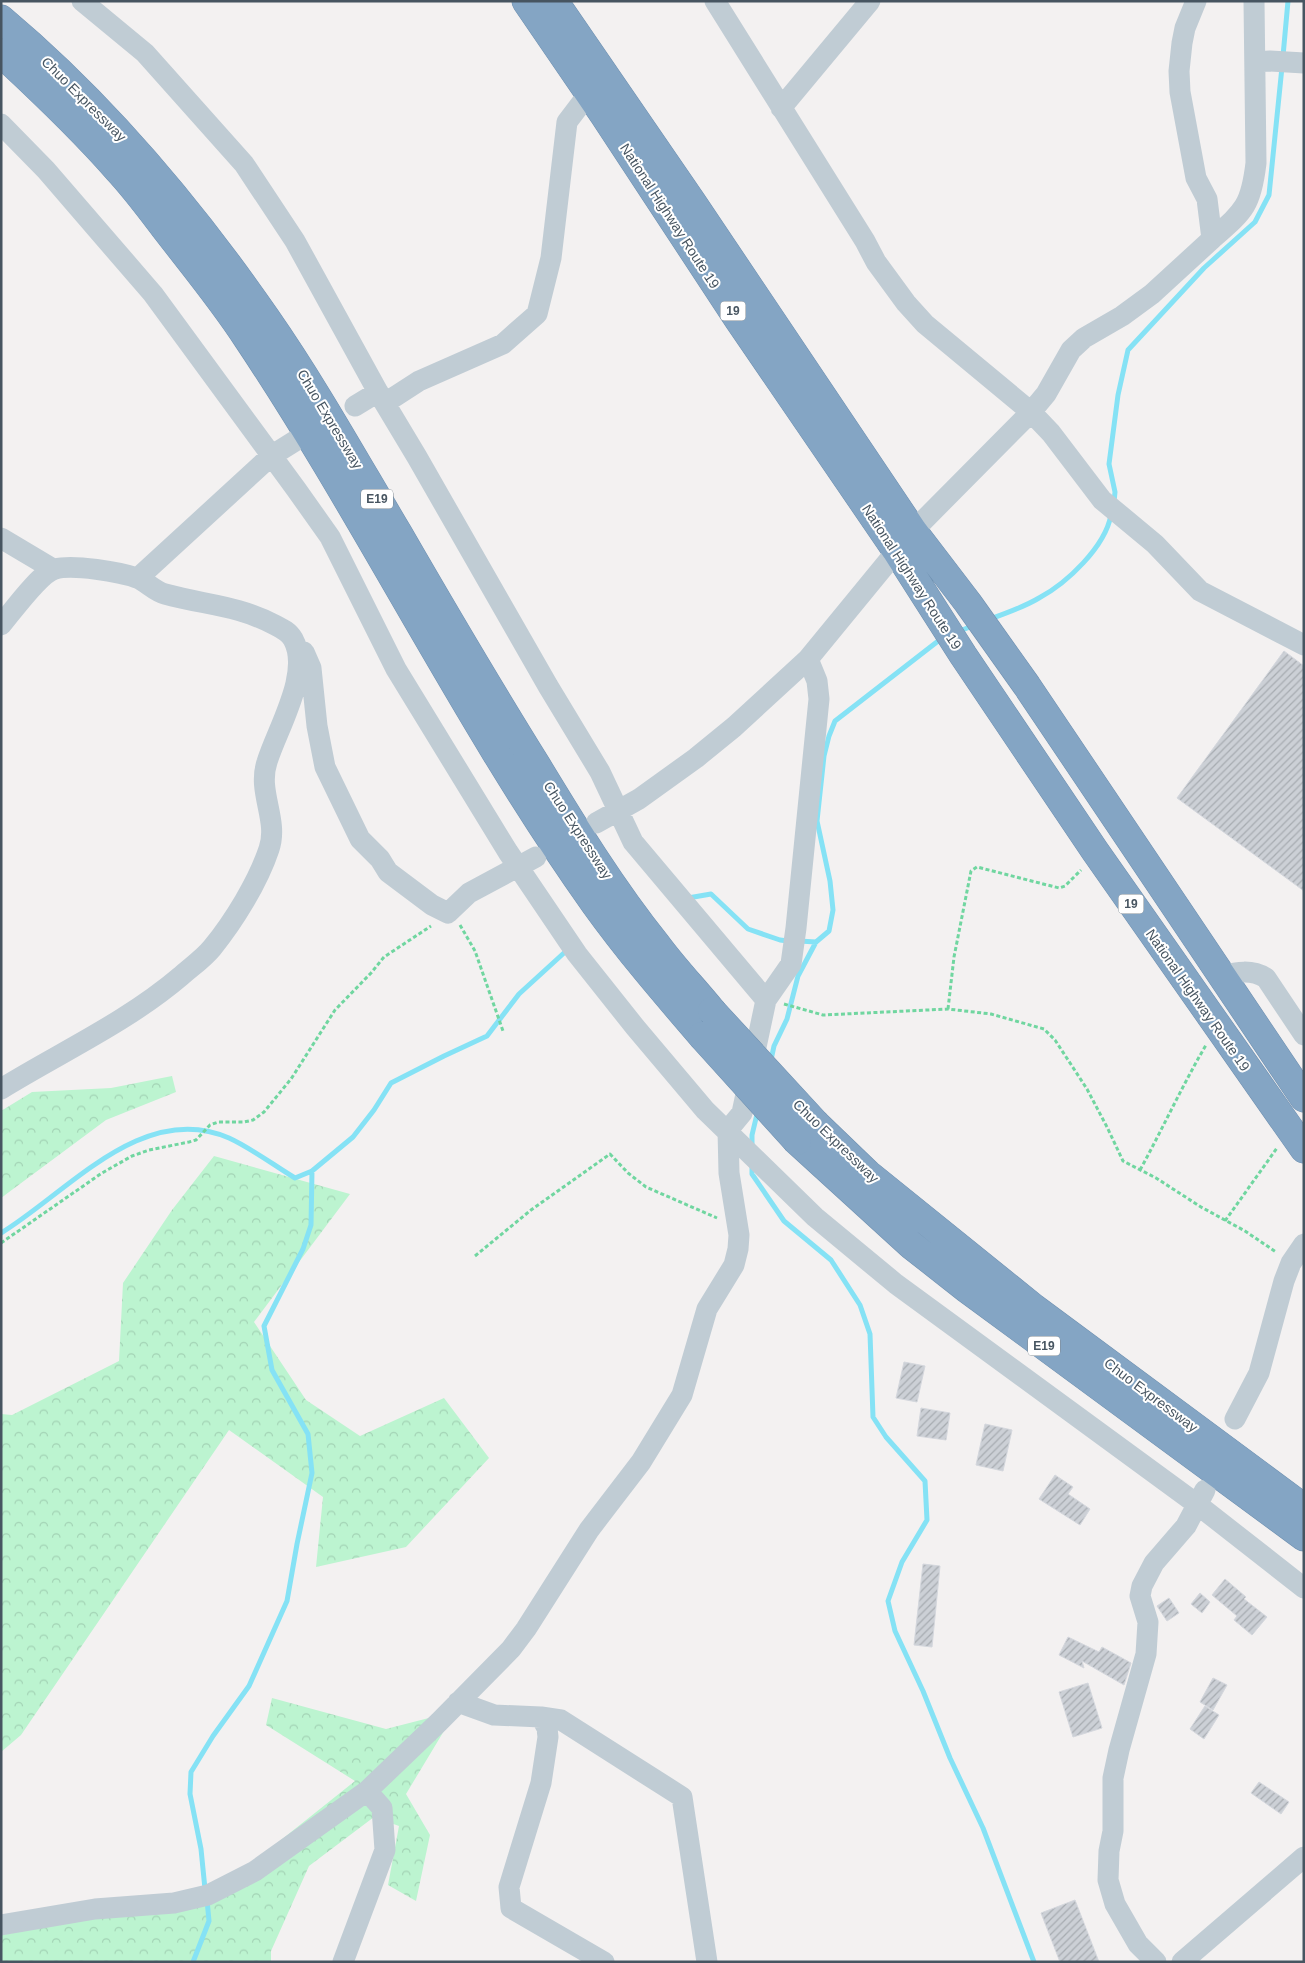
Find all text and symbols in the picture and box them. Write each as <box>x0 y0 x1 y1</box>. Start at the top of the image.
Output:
street label: Chuo Expressway <box>38 53 130 145</box>
street label: National Highway Route 19 <box>617 141 723 292</box>
road number: 19 <box>720 302 746 321</box>
street label: Chuo Expressway <box>294 367 366 471</box>
road number: E19 <box>361 489 393 508</box>
street label: National Highway Route 19 <box>859 502 965 653</box>
street label: Chuo Expressway <box>541 778 615 882</box>
road number: 19 <box>1118 894 1144 914</box>
street label: National Highway Route 19 <box>1143 926 1253 1074</box>
street label: Chuo Expressway <box>790 1096 882 1186</box>
road number: E19 <box>1028 1336 1060 1355</box>
street label: Chuo Expressway <box>1101 1355 1201 1435</box>

